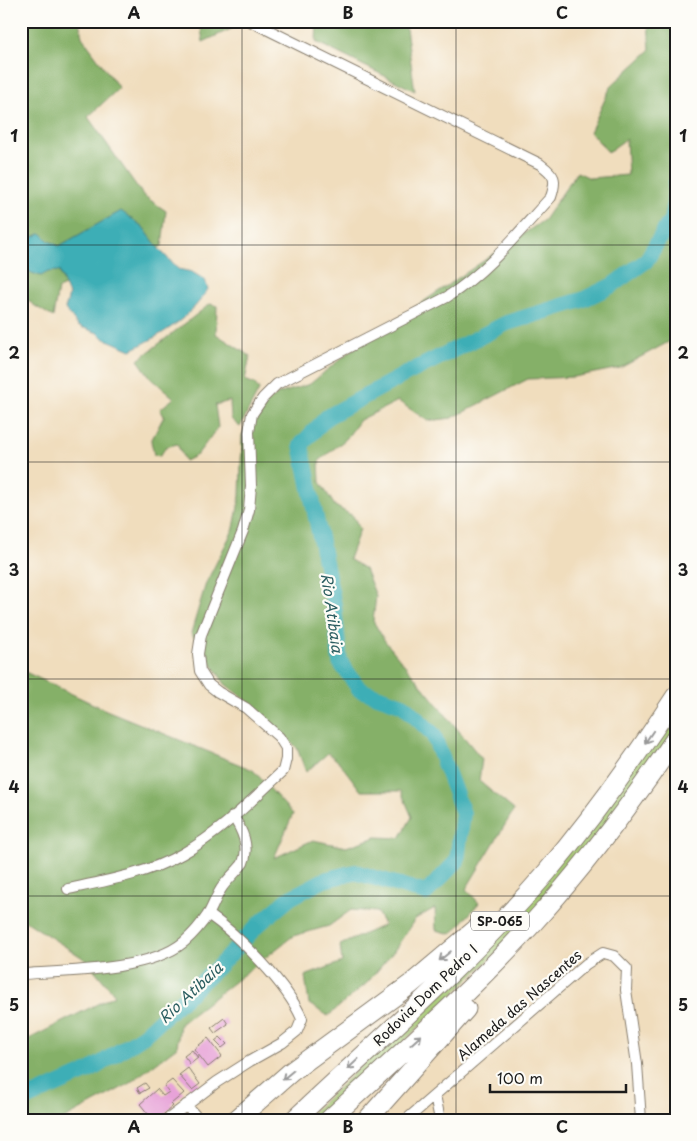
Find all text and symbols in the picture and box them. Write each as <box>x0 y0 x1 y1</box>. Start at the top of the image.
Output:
text: A <box>128 0 141 24</box>
text: B <box>343 0 354 24</box>
text: C <box>556 0 568 24</box>
text: 1 <box>10 123 18 147</box>
text: 1 <box>679 123 687 147</box>
text: 2 <box>8 340 20 364</box>
text: 2 <box>677 340 689 364</box>
text: 3 <box>9 557 19 581</box>
text: 3 <box>678 557 688 581</box>
water label: Rio Atibaia <box>316 572 350 655</box>
one-way arrow <box>644 729 654 743</box>
text: 4 <box>9 774 20 798</box>
text: 4 <box>678 774 689 798</box>
road number: SP-065 <box>471 911 529 930</box>
street label: Rodovia Dom Pedro I <box>368 939 482 1051</box>
street label: Alameda das Nascentes <box>452 945 586 1065</box>
one-way arrow <box>439 950 452 961</box>
water label: Rio Atibaia <box>153 956 228 1028</box>
text: 5 <box>9 992 19 1016</box>
text: 5 <box>678 992 688 1016</box>
one-way arrow <box>410 1034 423 1046</box>
one-way arrow <box>347 1058 360 1070</box>
scale bar <box>490 1061 626 1093</box>
text: 100 m <box>497 1066 543 1089</box>
one-way arrow <box>281 1069 294 1080</box>
text: A <box>128 1114 141 1138</box>
text: B <box>343 1114 354 1138</box>
text: C <box>556 1114 568 1138</box>

